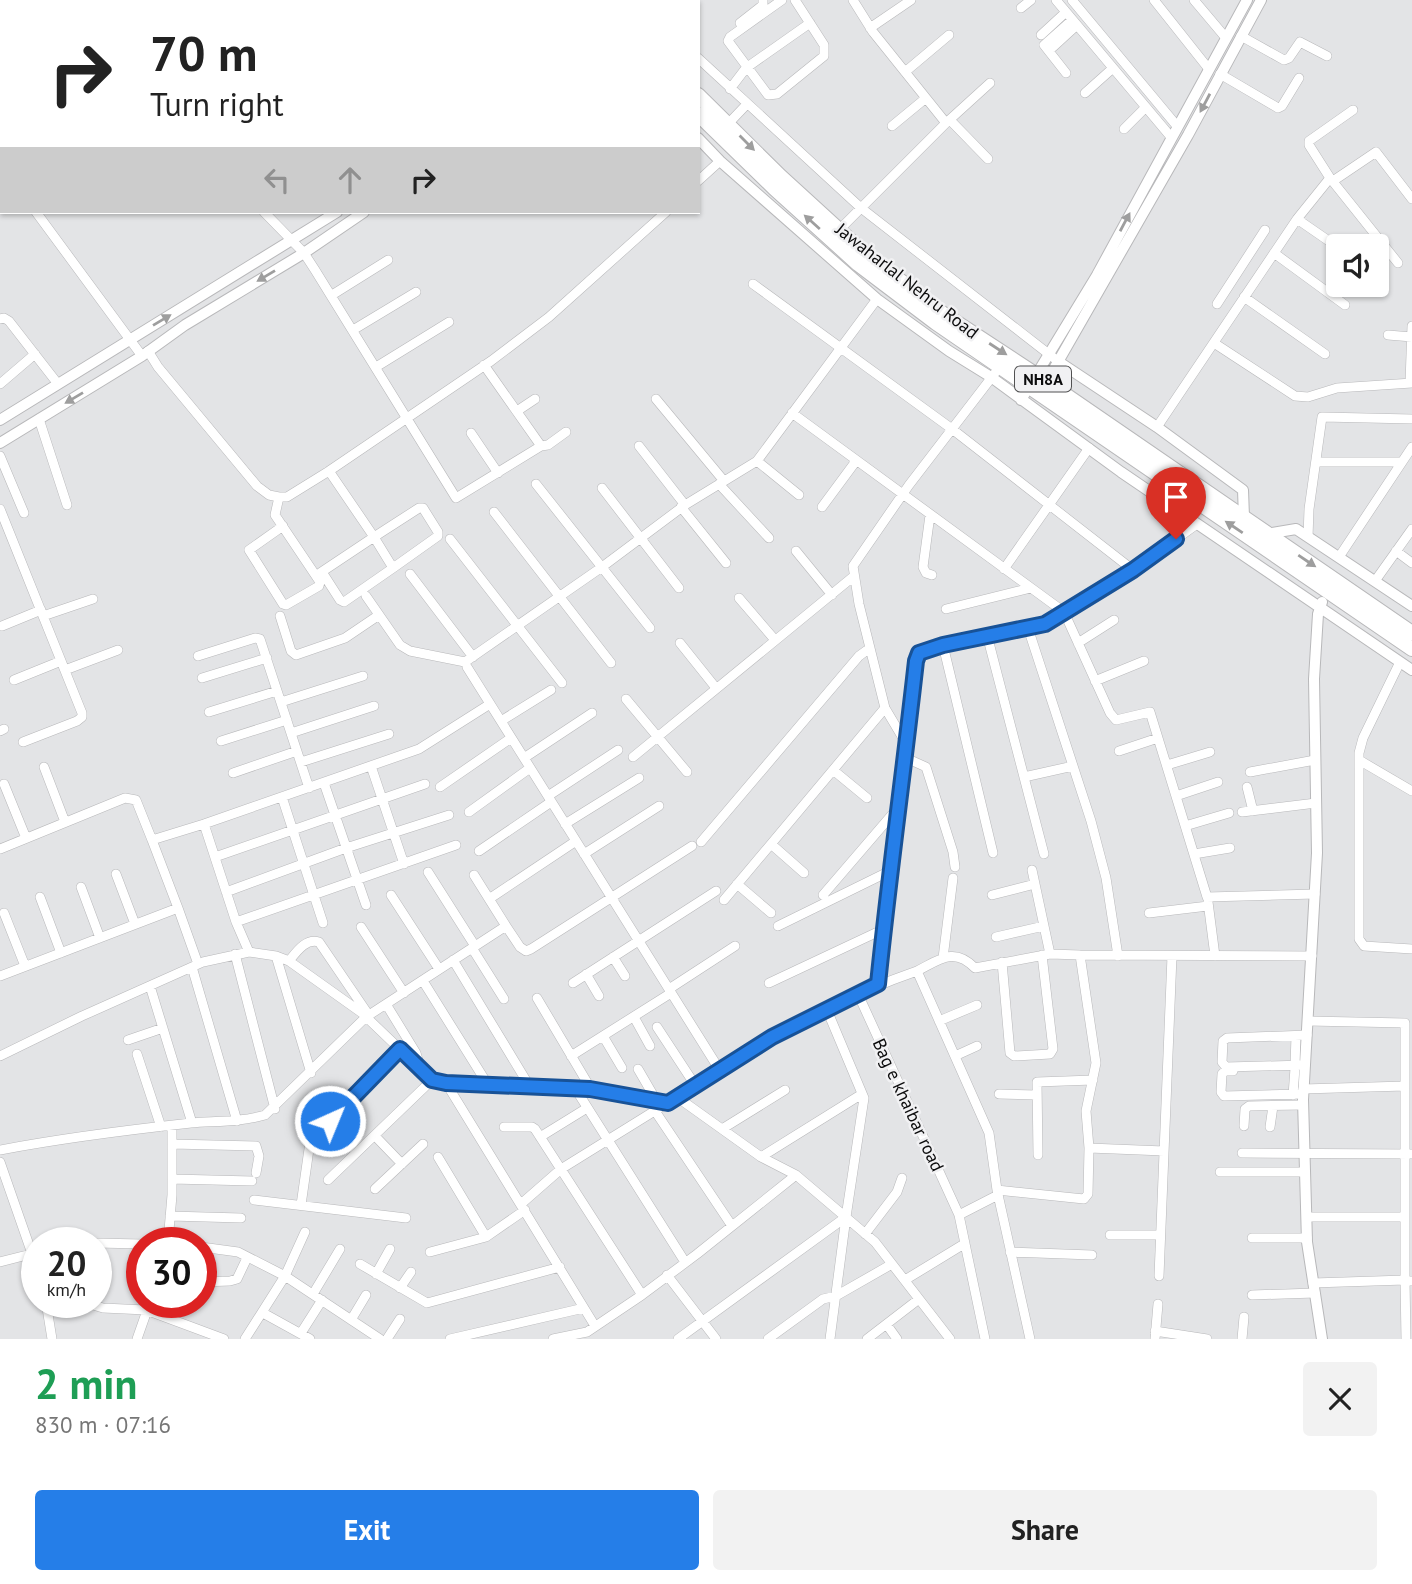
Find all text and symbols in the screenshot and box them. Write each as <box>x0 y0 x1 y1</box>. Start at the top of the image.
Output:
text: 70 m <box>150 21 257 85</box>
icon: right <box>35 28 126 119</box>
text: Turn right <box>150 83 284 125</box>
one-way arrow <box>1199 93 1211 113</box>
one-way arrow <box>738 135 755 151</box>
icon: left <box>258 161 296 199</box>
icon: ahead <box>331 161 369 199</box>
icon: right <box>404 161 442 199</box>
one-way arrow <box>1119 212 1131 232</box>
one-way arrow <box>804 215 821 231</box>
street label: Jawaharlal Nehru Road <box>830 217 983 344</box>
map controls <box>1326 234 1389 297</box>
button: sound <box>1326 234 1389 297</box>
one-way arrow <box>256 270 275 282</box>
one-way arrow <box>153 313 172 326</box>
one-way arrow <box>988 343 1008 356</box>
road number: NH8A <box>1015 366 1071 392</box>
one-way arrow <box>64 391 83 404</box>
pin <box>1146 467 1206 539</box>
icon: arrive <box>1157 478 1195 516</box>
one-way arrow <box>1225 521 1244 534</box>
one-way arrow <box>1298 554 1316 568</box>
street label: Bag e khaibar road <box>868 1035 949 1175</box>
position arrow <box>293 1084 367 1158</box>
speed limit sign: 30 <box>126 1227 217 1318</box>
text: 20 <box>47 1240 86 1286</box>
text: km/h <box>47 1278 86 1301</box>
text: 2 min <box>35 1356 137 1411</box>
button: close <box>1303 1362 1377 1436</box>
text: 830 m · 07:16 <box>35 1410 171 1439</box>
button: Exit <box>35 1490 699 1570</box>
button: Share <box>713 1490 1377 1570</box>

